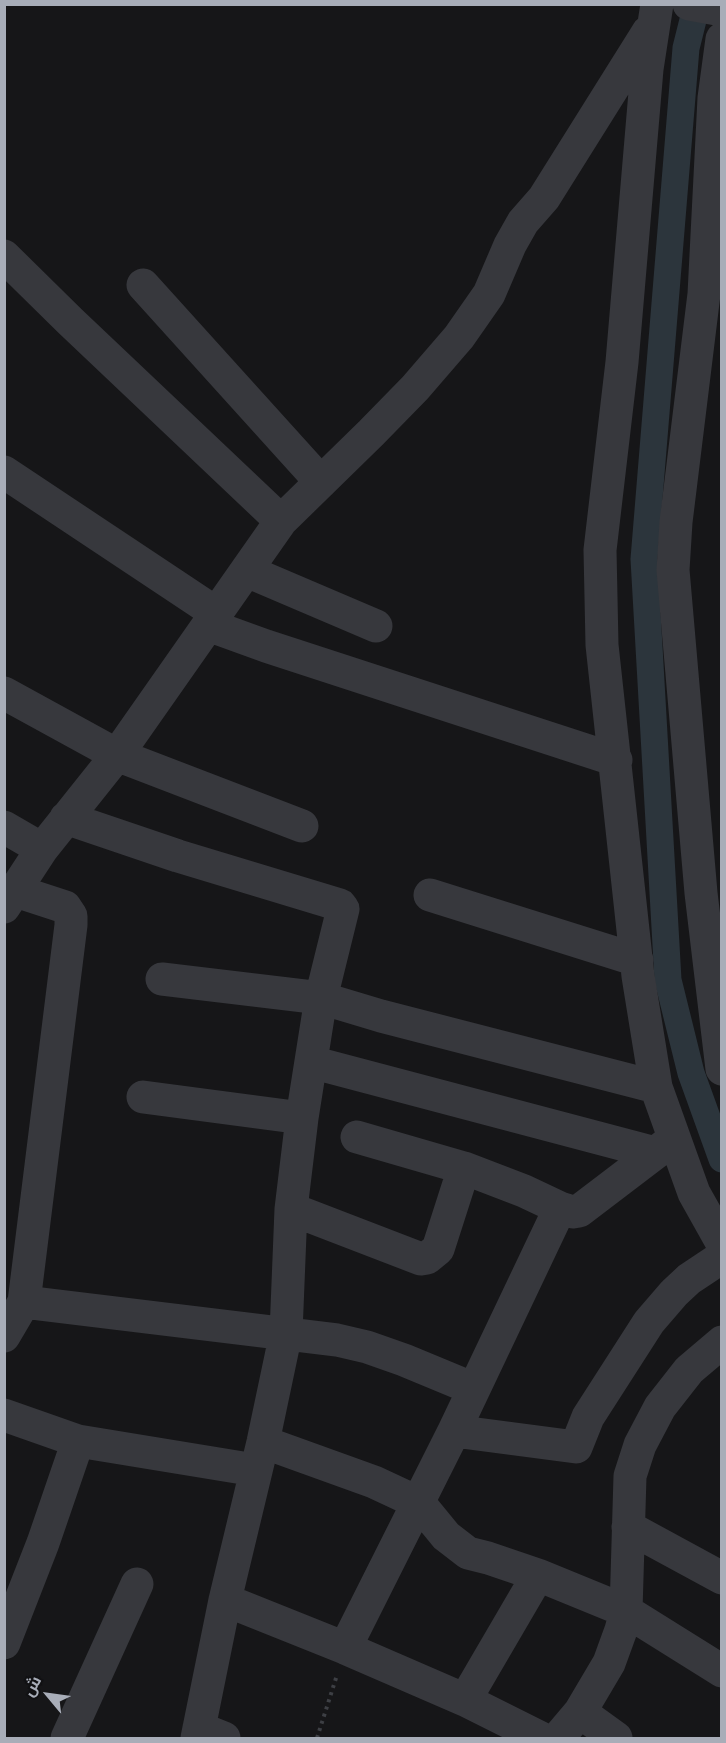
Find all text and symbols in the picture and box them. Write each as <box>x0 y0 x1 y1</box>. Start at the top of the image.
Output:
north arrow <box>18 1665 78 1725</box>
text: ش <box>19 1672 45 1700</box>

